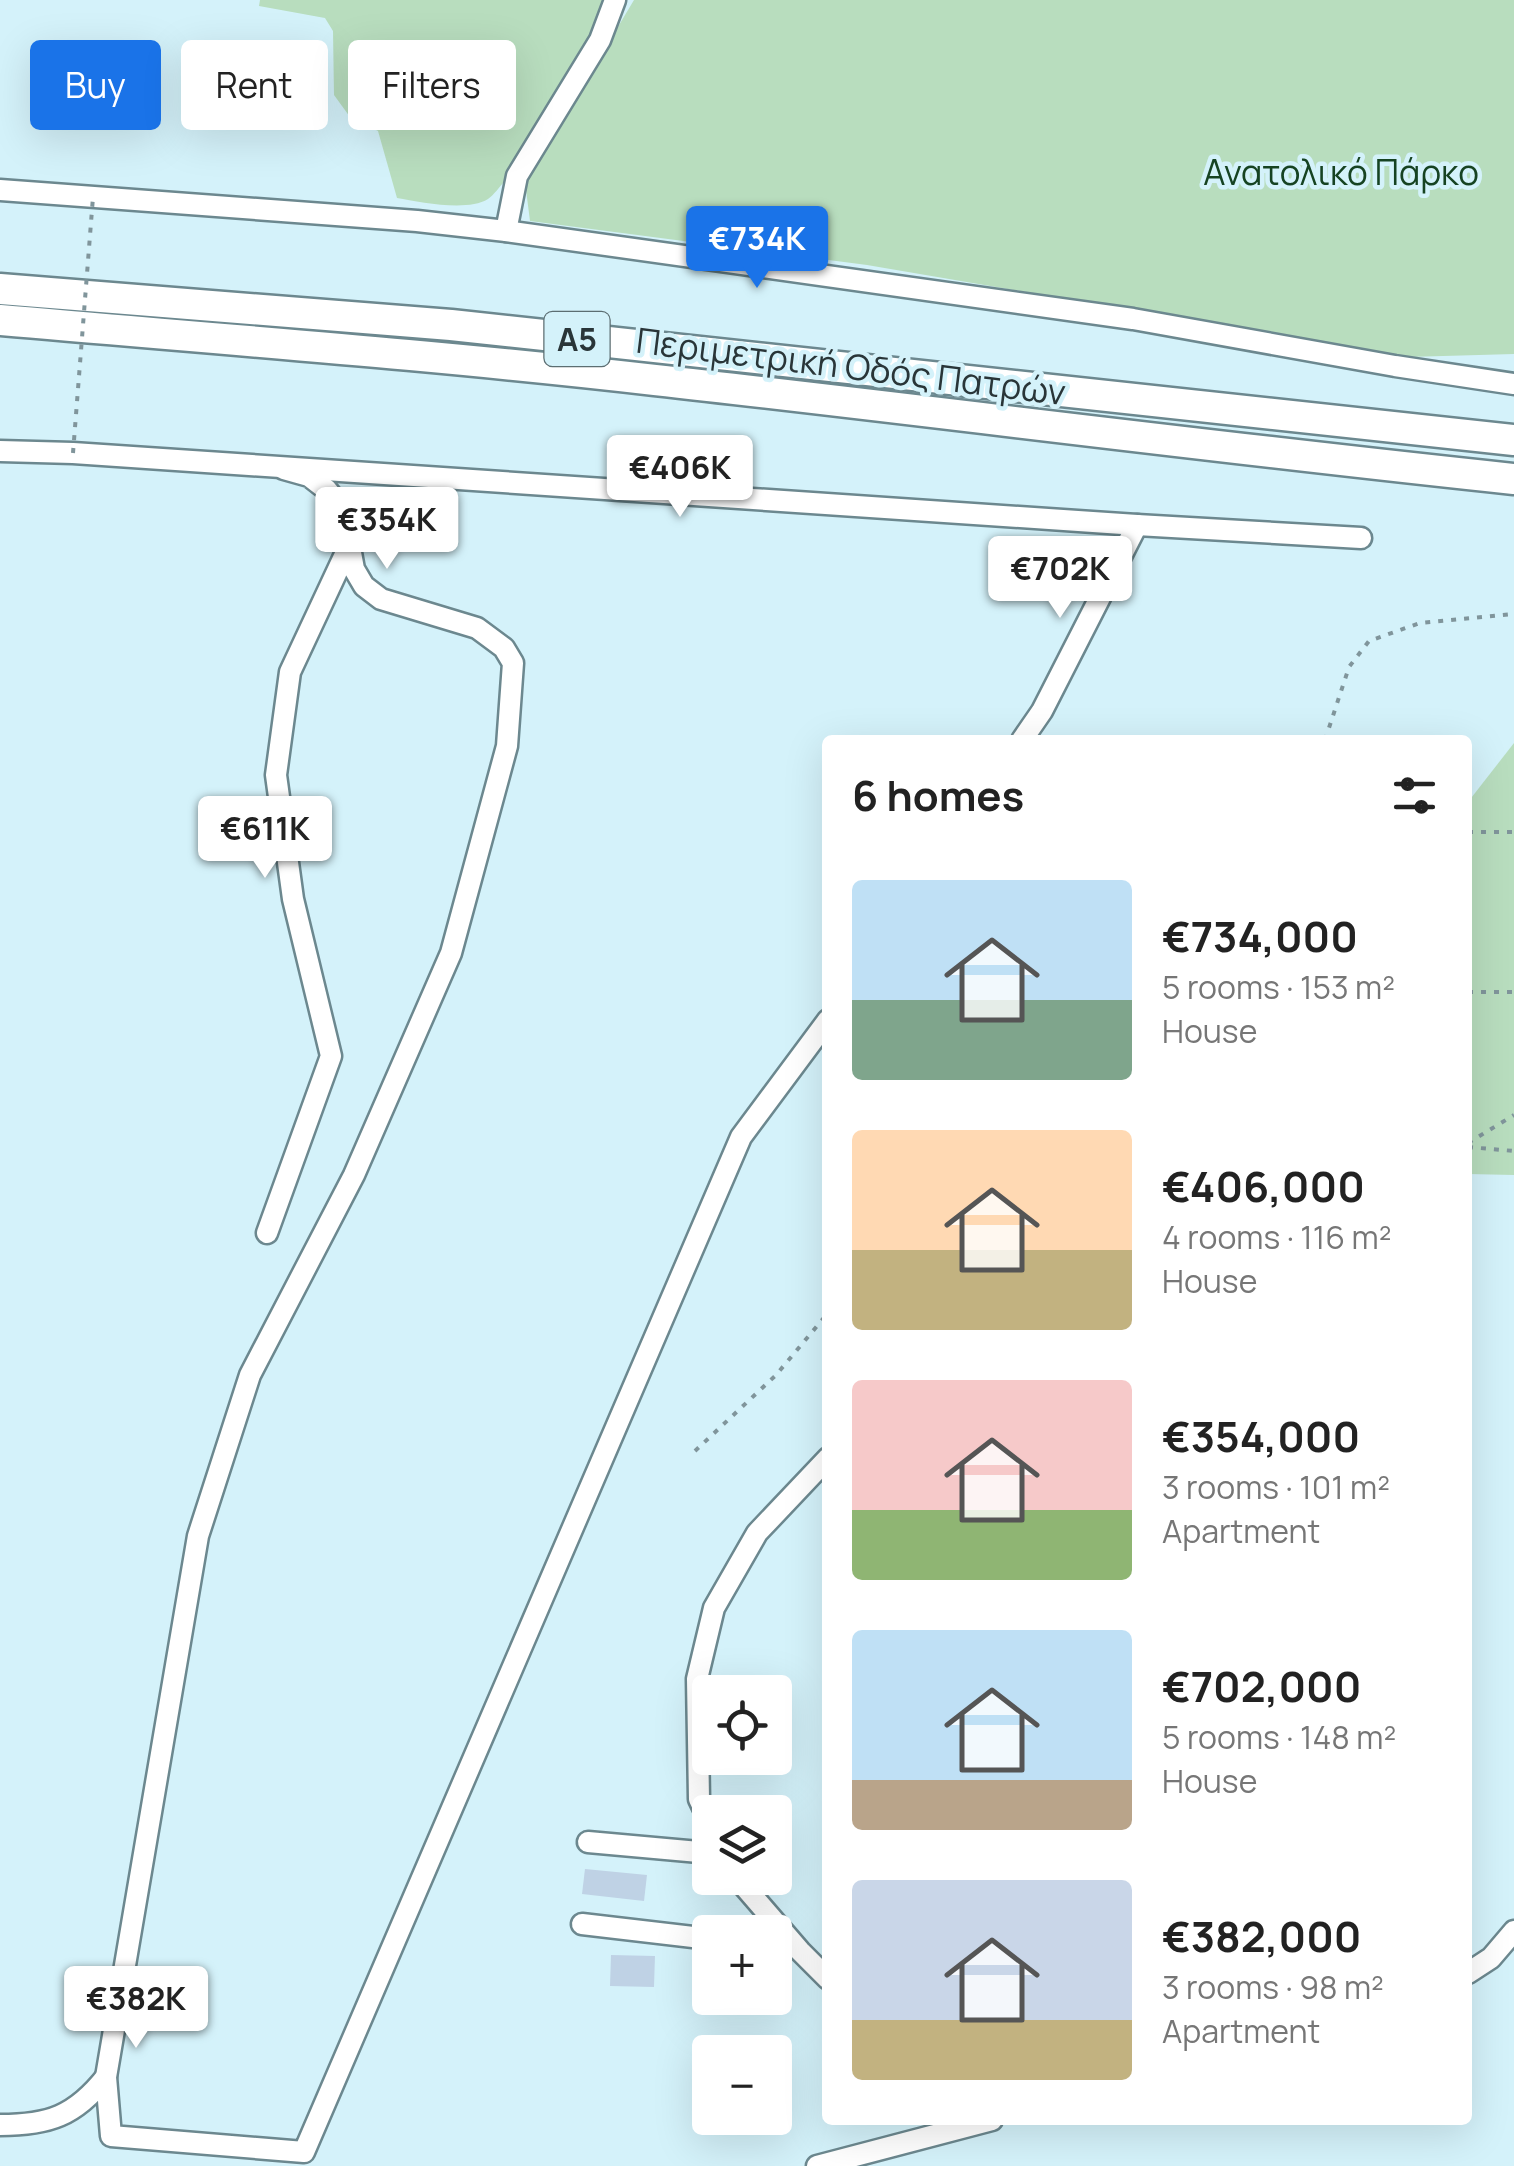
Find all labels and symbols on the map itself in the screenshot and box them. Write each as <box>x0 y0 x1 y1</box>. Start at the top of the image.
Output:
park label: Ανατολικό Πάρκο <box>1203 148 1479 196</box>
pin: €734K <box>687 206 827 291</box>
road number: Α5 <box>544 312 610 366</box>
street label: Περιμετρική Οδός Πατρών <box>634 316 1069 416</box>
pin: €406K <box>610 435 750 520</box>
pin: €354K <box>317 487 457 572</box>
pin: €702K <box>990 536 1130 621</box>
pin: €611K <box>195 796 335 881</box>
pin: €382K <box>66 1966 206 2051</box>

